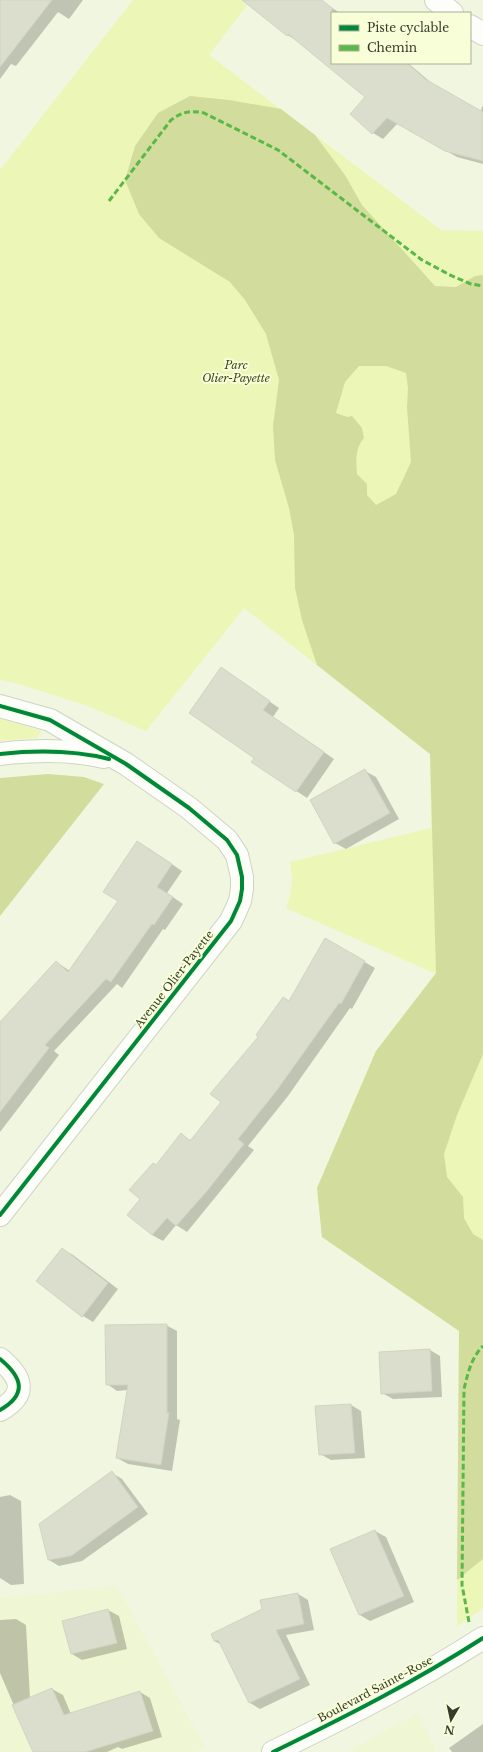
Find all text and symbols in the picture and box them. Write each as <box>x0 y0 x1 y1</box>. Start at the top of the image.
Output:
legend <box>331 12 471 64</box>
text: Piste cyclable <box>367 20 449 35</box>
text: Chemin <box>367 40 417 55</box>
park label: Parc Olier-Payette <box>202 358 270 385</box>
street label: Avenue Olier-Payette <box>131 927 216 1031</box>
street label: Boulevard Sainte-Rose <box>315 1653 435 1725</box>
north arrow <box>431 1700 471 1740</box>
text: N <box>443 1722 456 1738</box>

